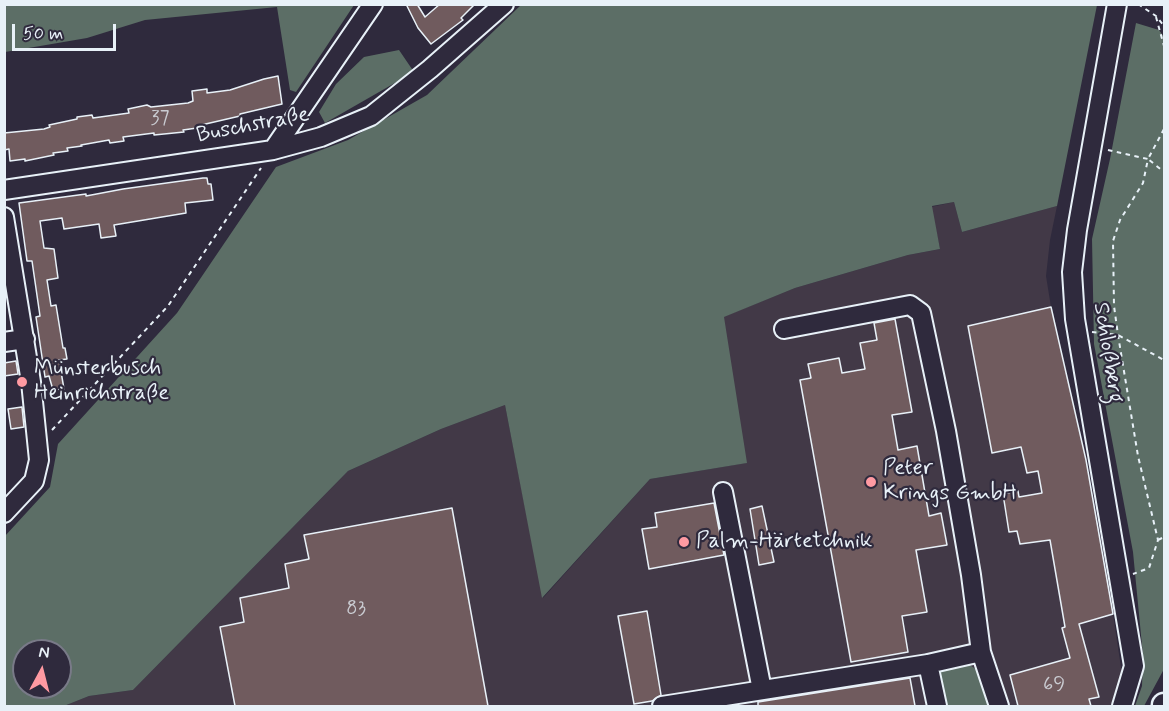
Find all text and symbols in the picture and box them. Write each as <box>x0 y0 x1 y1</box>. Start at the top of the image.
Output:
scale bar <box>15 12 118 50</box>
text: 50 m <box>23 22 63 46</box>
street label: Buschstraße <box>194 102 312 150</box>
house number: 37 <box>150 108 170 132</box>
street label: Schloßberg <box>1086 301 1128 405</box>
place label: Münsterbusch Heinrichstraße <box>34 356 169 408</box>
marker: Münsterbusch Heinrichstraße <box>15 375 29 389</box>
place label: Peter Krings GmbH <box>883 456 1017 508</box>
marker: Peter Krings GmbH <box>864 475 878 489</box>
place label: Palm-Härtetchnik <box>696 529 872 555</box>
marker: Palm-Härtetchnik <box>677 535 691 549</box>
house number: 83 <box>346 598 366 622</box>
north arrow <box>12 639 72 699</box>
text: N <box>37 642 51 664</box>
house number: 69 <box>1043 674 1065 698</box>

